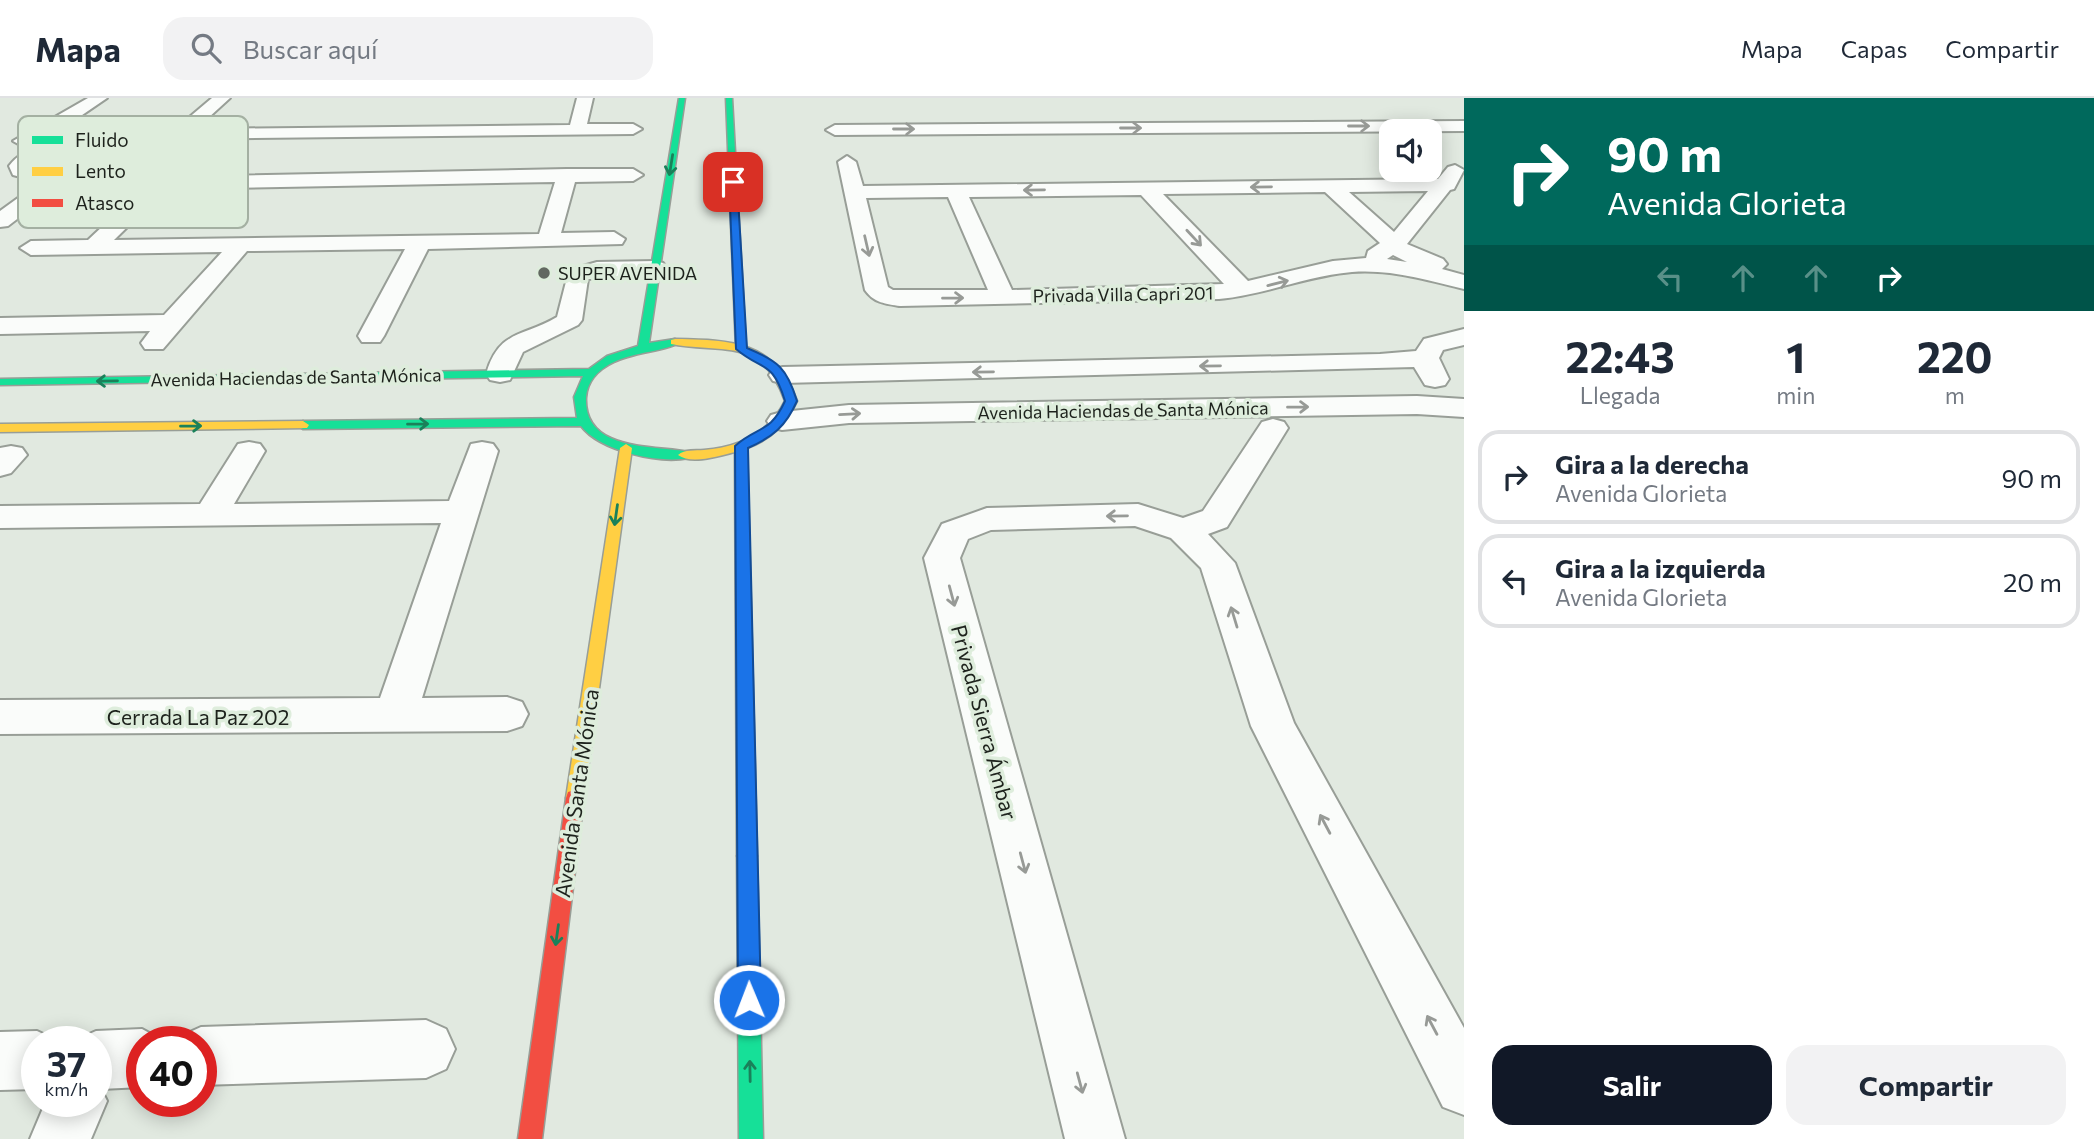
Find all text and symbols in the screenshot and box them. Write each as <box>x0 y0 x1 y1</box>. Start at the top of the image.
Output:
search box <box>163 17 653 80</box>
text: Mapa <box>35 28 121 69</box>
icon: search <box>187 29 225 67</box>
text: Buscar aquí <box>243 33 378 64</box>
text: Mapa <box>1741 34 1803 63</box>
text: Capas <box>1841 34 1907 63</box>
text: Compartir <box>1945 34 2059 63</box>
legend <box>18 116 248 228</box>
one-way arrow <box>1347 119 1370 133</box>
map controls <box>1379 119 1442 182</box>
button: sound <box>1379 119 1442 182</box>
one-way arrow <box>1119 121 1142 135</box>
one-way arrow <box>892 122 915 136</box>
text: 90 m <box>1607 122 1722 182</box>
icon: right <box>1492 126 1583 217</box>
text: Fluido <box>75 128 129 151</box>
pin <box>703 152 763 212</box>
one-way arrow <box>664 154 677 176</box>
text: Lento <box>75 159 126 182</box>
icon: arrive <box>714 163 752 201</box>
one-way arrow <box>1250 180 1273 194</box>
text: Avenida Glorieta <box>1607 182 1847 222</box>
one-way arrow <box>1023 183 1046 197</box>
text: Atasco <box>75 191 134 214</box>
one-way arrow <box>1186 229 1203 246</box>
one-way arrow <box>861 234 874 257</box>
icon: left <box>1651 259 1689 297</box>
icon: ahead <box>1724 259 1762 297</box>
icon: ahead <box>1797 259 1835 297</box>
icon: right <box>1870 259 1908 297</box>
place label: SUPER AVENIDA <box>558 262 697 284</box>
marker: SUPER AVENIDA <box>536 265 552 281</box>
one-way arrow <box>1266 276 1289 289</box>
street label: Privada Villa Capri 201 <box>1032 281 1214 307</box>
one-way arrow <box>941 291 964 304</box>
text: 22:43 <box>1566 330 1675 382</box>
text: 1 <box>1786 330 1805 382</box>
text: 220 <box>1917 330 1992 382</box>
one-way arrow <box>1199 360 1222 373</box>
street label: Avenida Haciendas de Santa Mónica <box>150 363 442 391</box>
one-way arrow <box>972 365 995 379</box>
one-way arrow <box>96 374 119 387</box>
text: Llegada <box>1580 381 1661 409</box>
text: min <box>1776 381 1815 409</box>
text: m <box>1945 381 1965 409</box>
street label: Avenida Haciendas de Santa Mónica <box>977 396 1269 424</box>
one-way arrow <box>1286 400 1309 414</box>
one-way arrow <box>838 407 861 420</box>
one-way arrow <box>406 417 429 431</box>
one-way arrow <box>179 419 202 433</box>
text: Gira a la derecha <box>1555 448 1749 479</box>
icon: right <box>1496 458 1534 496</box>
text: 90 m <box>2002 462 2062 493</box>
text: Avenida Glorieta <box>1555 479 1727 507</box>
one-way arrow <box>609 503 622 526</box>
one-way arrow <box>1105 509 1128 523</box>
text: Gira a la izquierda <box>1555 552 1766 583</box>
icon: left <box>1496 562 1534 600</box>
text: 20 m <box>2003 566 2062 597</box>
text: Avenida Glorieta <box>1555 583 1727 611</box>
one-way arrow <box>946 584 959 607</box>
one-way arrow <box>1227 606 1239 628</box>
street label: Privada Sierra Ámbar <box>947 622 1023 822</box>
street label: Avenida Santa Mónica <box>549 687 603 899</box>
street label: Cerrada La Paz 202 <box>107 704 289 729</box>
one-way arrow <box>1318 815 1332 835</box>
one-way arrow <box>1017 852 1030 874</box>
one-way arrow <box>551 923 564 945</box>
position arrow <box>712 963 786 1037</box>
one-way arrow <box>1425 1015 1438 1036</box>
speed limit sign: 40 <box>126 1026 217 1117</box>
text: 37 <box>47 1041 86 1084</box>
button: Salir <box>1492 1045 1772 1125</box>
button: Compartir <box>1786 1045 2066 1125</box>
one-way arrow <box>743 1060 757 1083</box>
one-way arrow <box>1075 1072 1088 1094</box>
text: km/h <box>45 1078 88 1100</box>

